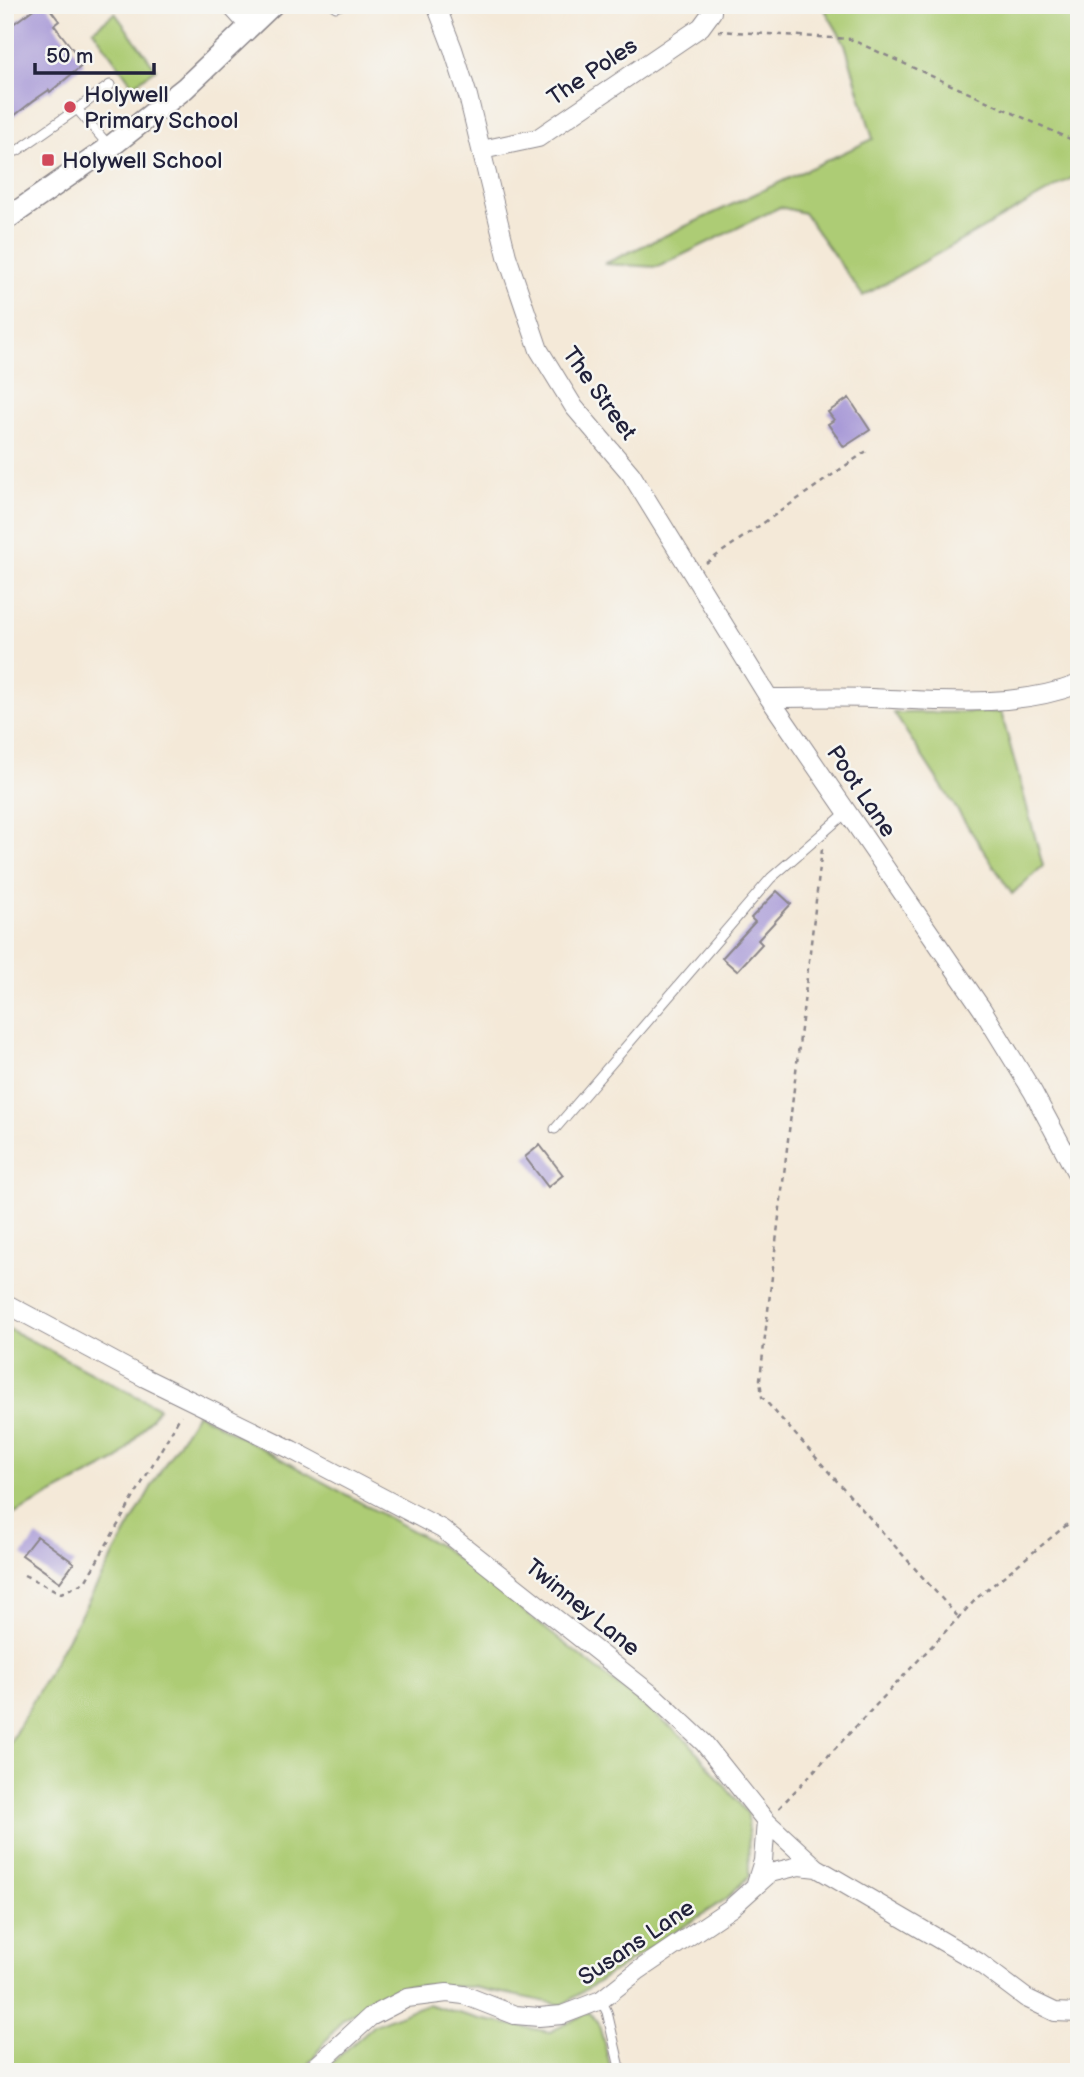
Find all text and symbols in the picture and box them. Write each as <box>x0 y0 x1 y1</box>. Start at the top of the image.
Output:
scale bar <box>35 32 154 76</box>
street label: The Poles <box>542 32 643 112</box>
text: 50 m <box>46 44 93 69</box>
place label: Holywell Primary School <box>84 81 238 135</box>
marker: Holywell Primary School <box>62 99 78 115</box>
place label: Holywell School <box>62 147 222 175</box>
marker: Holywell School <box>40 152 56 168</box>
street label: The Street <box>556 341 642 446</box>
street label: Poot Lane <box>820 740 902 843</box>
street label: Twinney Lane <box>519 1553 645 1662</box>
street label: Susans Lane <box>573 1894 700 1992</box>

